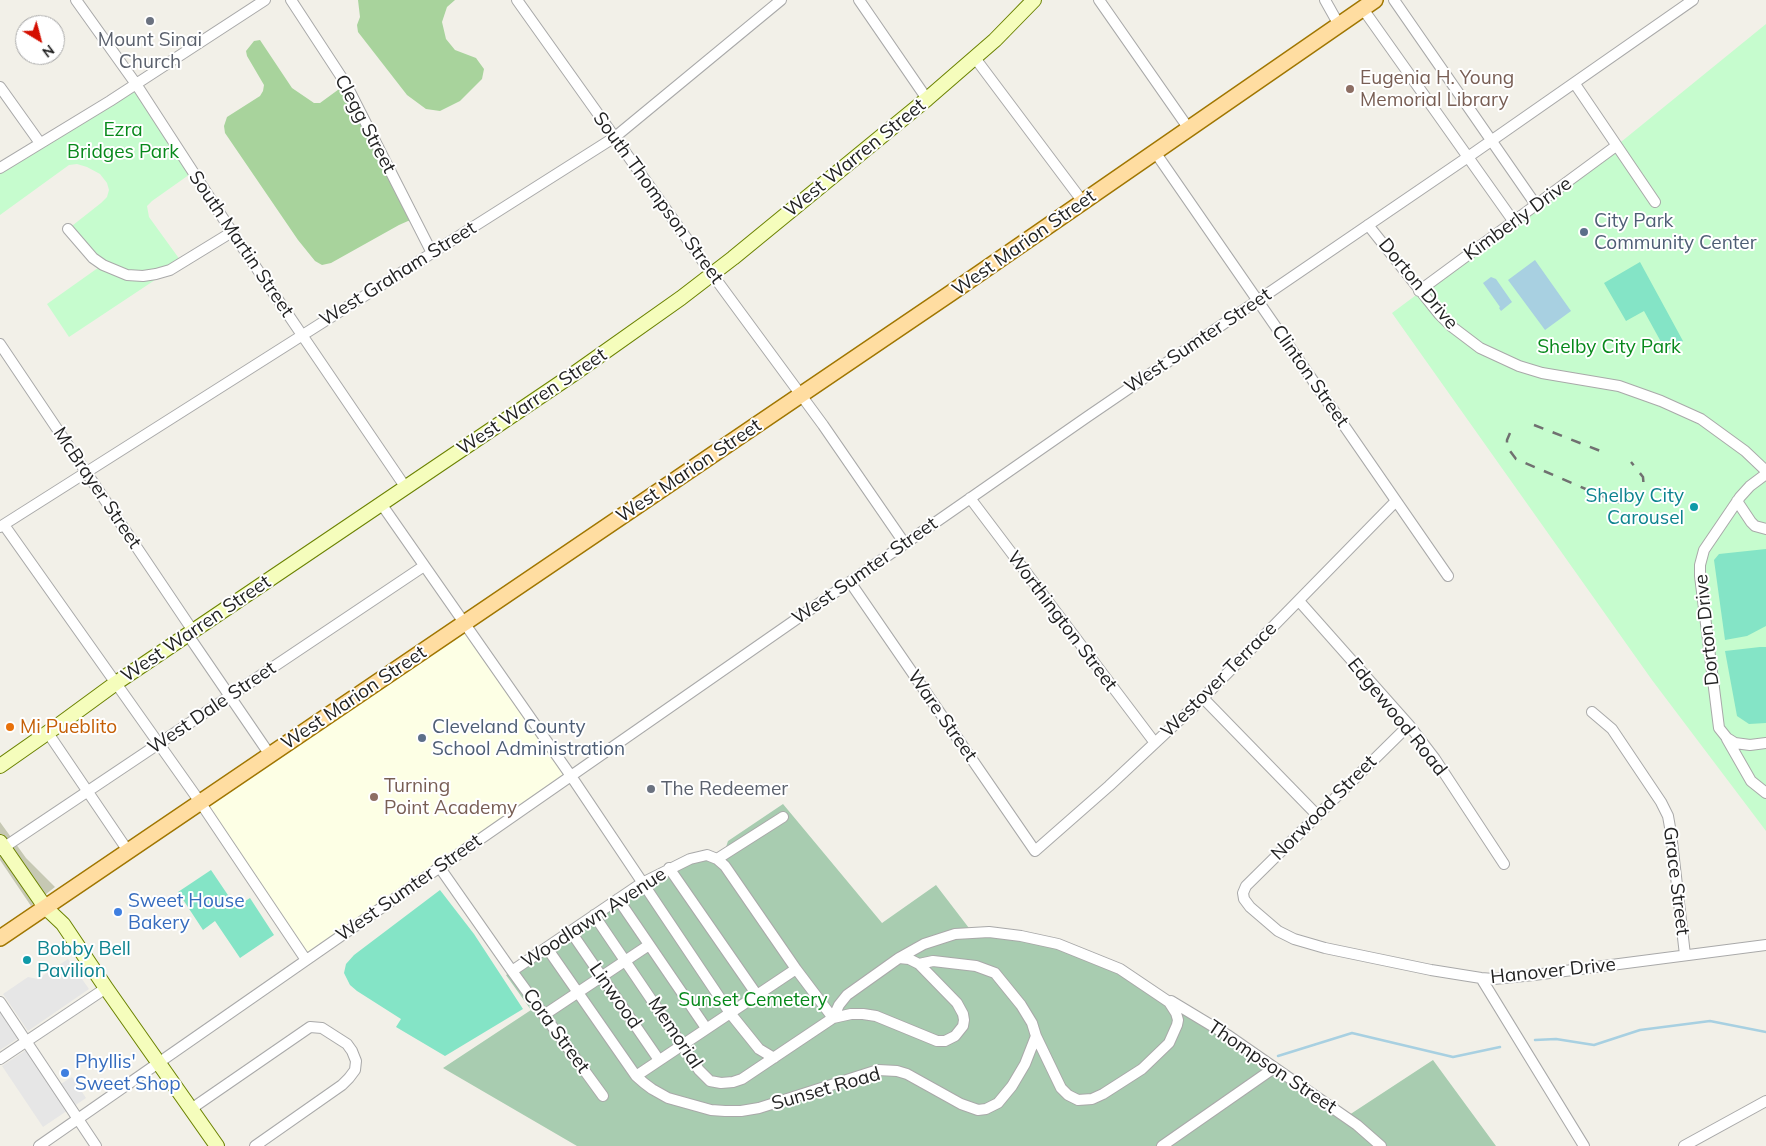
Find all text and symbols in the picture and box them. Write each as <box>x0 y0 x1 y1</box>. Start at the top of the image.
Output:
north arrow <box>15 15 65 65</box>
marker: Mount Sinai Church <box>144 15 156 27</box>
place label: Mount Sinai Church <box>98 29 202 73</box>
text: N <box>39 41 58 62</box>
place label: Eugenia H. Young Memorial Library <box>1360 67 1514 111</box>
street label: Clegg Street <box>330 71 400 177</box>
marker: Eugenia H. Young Memorial Library <box>1344 83 1356 95</box>
street label: West Warren Street <box>780 94 930 222</box>
street label: South Thompson Street <box>588 108 728 288</box>
park label: Ezra Bridges Park <box>67 119 179 163</box>
street label: South Martin Street <box>184 167 298 321</box>
street label: Kimberly Drive <box>1460 172 1576 266</box>
street label: West Marion Street <box>948 185 1100 301</box>
place label: City Park Community Center <box>1594 210 1757 254</box>
street label: West Graham Street <box>316 217 480 331</box>
marker: City Park Community Center <box>1578 226 1590 238</box>
street label: Dorton Drive <box>1373 234 1463 334</box>
street label: West Sumter Street <box>1120 283 1276 399</box>
street label: Clinton Street <box>1266 321 1354 431</box>
park label: Shelby City Park <box>1537 336 1681 358</box>
street label: West Warren Street <box>453 344 611 460</box>
street label: West Marion Street <box>612 414 766 528</box>
street label: McBrayer Street <box>48 423 146 553</box>
place label: Shelby City Carousel <box>1585 485 1684 529</box>
marker: Shelby City Carousel <box>1688 501 1700 513</box>
street label: West Sumter Street <box>788 512 942 630</box>
street label: Worthington Street <box>1002 547 1122 695</box>
street label: West Warren Street <box>117 571 275 687</box>
street label: Dorton Drive <box>1690 573 1724 687</box>
street label: Westover Terrace <box>1156 617 1282 743</box>
street label: West Marion Street <box>277 641 431 755</box>
street label: Edgewood Road <box>1342 653 1452 781</box>
street label: West Dale Street <box>144 657 280 759</box>
street label: Ware Street <box>902 666 982 766</box>
place label: Mi Pueblito <box>20 716 117 738</box>
place label: Cleveland County School Administration <box>432 716 625 760</box>
marker: Mi Pueblito <box>4 721 16 733</box>
marker: Cleveland County School Administration <box>416 732 428 744</box>
street label: Norwood Street <box>1267 751 1381 865</box>
place label: Turning Point Academy <box>384 775 517 819</box>
place label: The Redeemer <box>661 778 788 800</box>
marker: The Redeemer <box>645 783 657 795</box>
marker: Turning Point Academy <box>368 791 380 803</box>
street label: Grace Street <box>1658 825 1694 937</box>
street label: West Sumter Street <box>332 829 486 947</box>
street label: Woodlawn Avenue <box>517 863 671 973</box>
place label: Sweet House Bakery <box>128 890 244 934</box>
marker: Sweet House Bakery <box>112 906 124 918</box>
place label: Bobby Bell Pavilion <box>37 938 131 982</box>
street label: Hanover Drive <box>1489 953 1617 989</box>
marker: Bobby Bell Pavilion <box>21 954 33 966</box>
street label: Linwood <box>584 959 646 1033</box>
street label: Cora Street <box>518 984 594 1078</box>
park label: Sunset Cemetery <box>678 989 828 1011</box>
street label: Memorial <box>643 993 707 1073</box>
street label: Thompson Street <box>1203 1015 1341 1119</box>
place label: Phyllis' Sweet Shop <box>75 1051 181 1095</box>
street label: Sunset Road <box>769 1063 883 1115</box>
marker: Phyllis' Sweet Shop <box>59 1067 71 1079</box>

